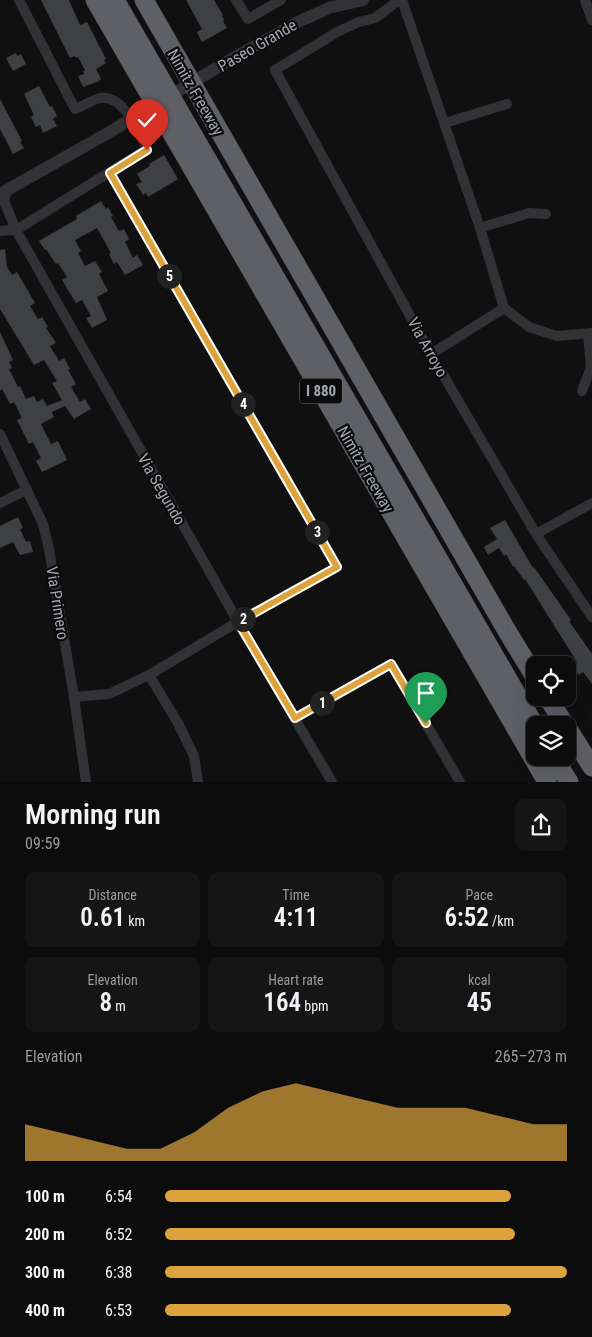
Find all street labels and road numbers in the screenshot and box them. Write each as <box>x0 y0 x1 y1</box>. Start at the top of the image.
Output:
street label: Paseo Grande <box>214 15 300 76</box>
street label: Nimitz Freeway <box>163 46 228 139</box>
street label: Via Arroyo <box>403 314 452 380</box>
road number: I 880 <box>300 378 342 404</box>
street label: Nimitz Freeway <box>333 423 398 516</box>
street label: Via Segundo <box>134 450 190 528</box>
street label: Via Primero <box>42 565 73 641</box>

